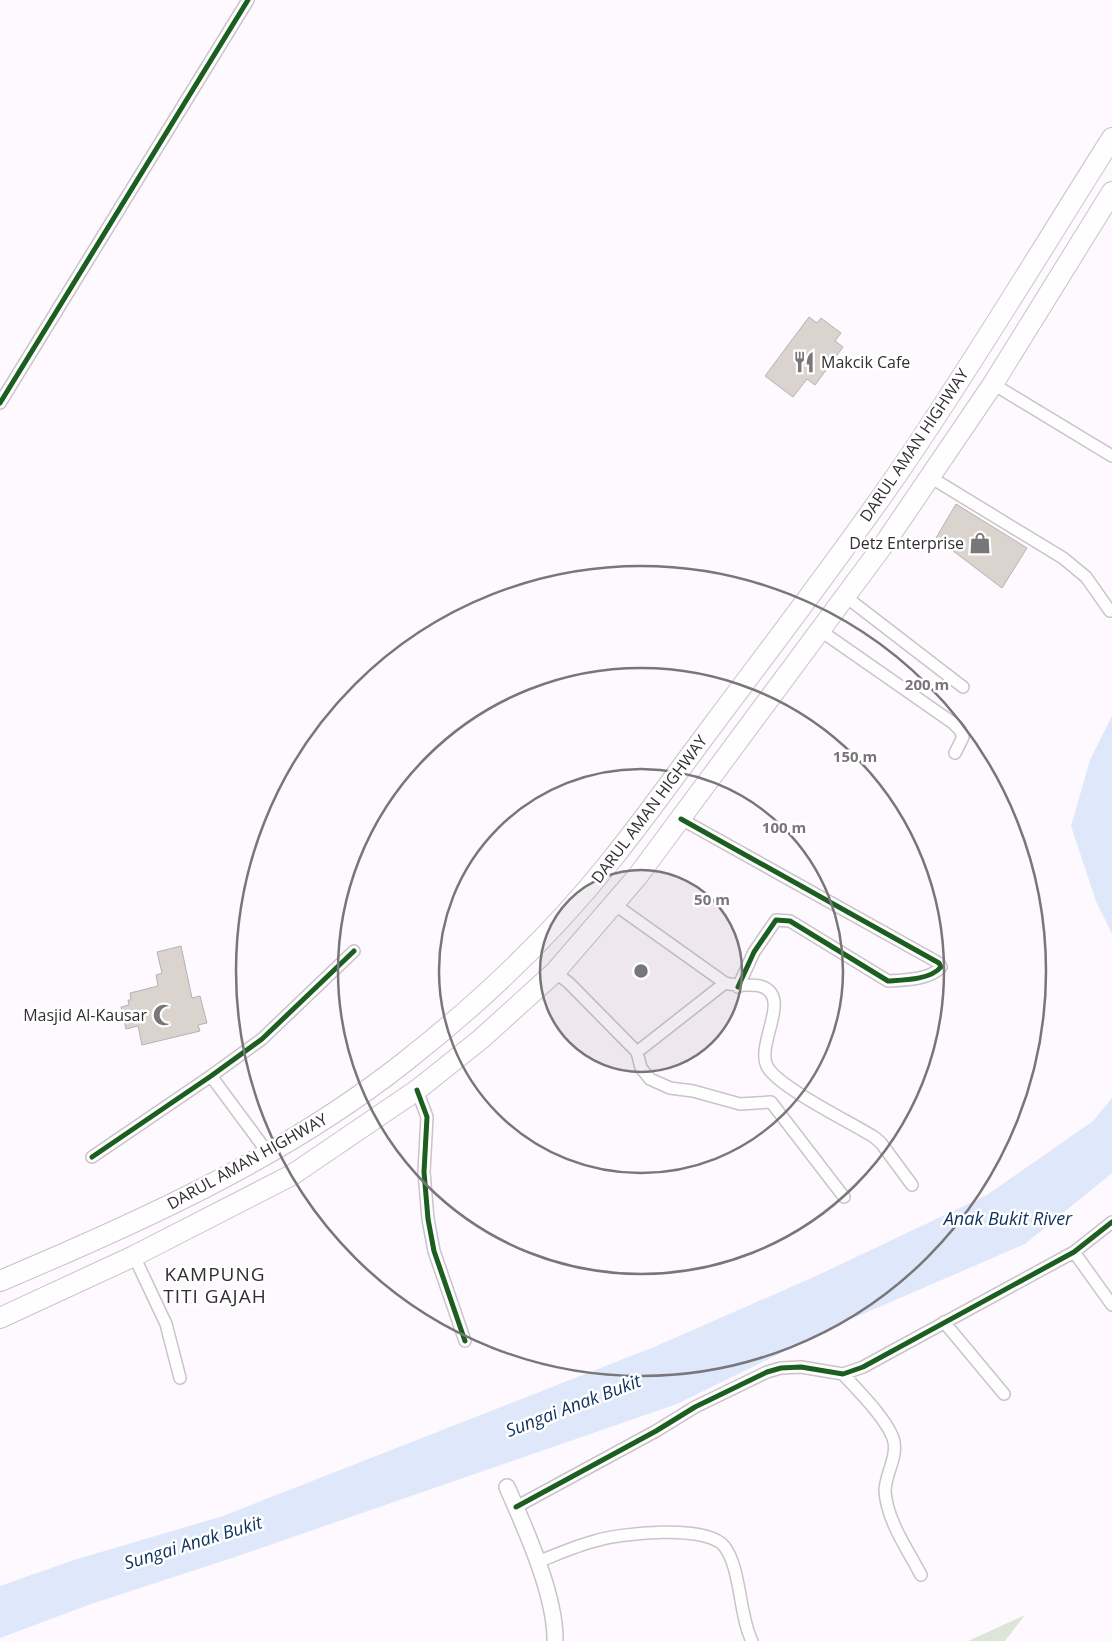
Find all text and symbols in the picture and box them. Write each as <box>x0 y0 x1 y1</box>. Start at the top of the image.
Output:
restaurant icon: Makcik Cafe <box>791 349 817 375</box>
place label: Makcik Cafe <box>821 351 910 373</box>
street label: DARUL AMAN HIGHWAY <box>855 364 974 526</box>
shop icon: Detz Enterprise <box>967 530 993 556</box>
place label: Detz Enterprise <box>849 532 964 554</box>
text: 200 m <box>905 674 949 694</box>
street label: DARUL AMAN HIGHWAY <box>586 730 712 888</box>
text: 150 m <box>833 746 877 766</box>
text: 100 m <box>762 817 806 837</box>
text: 50 m <box>694 889 730 909</box>
centre of rings <box>632 962 650 980</box>
mosque icon: Masjid Al-Kausar <box>151 1002 177 1028</box>
place label: Masjid Al-Kausar <box>23 1004 147 1026</box>
street label: DARUL AMAN HIGHWAY <box>163 1108 331 1214</box>
water label: Anak Bukit River <box>942 1206 1073 1230</box>
district label: KAMPUNG TITI GAJAH <box>163 1261 267 1309</box>
water label: Sungai Anak Bukit <box>502 1368 645 1442</box>
water label: Sungai Anak Bukit <box>121 1509 266 1574</box>

